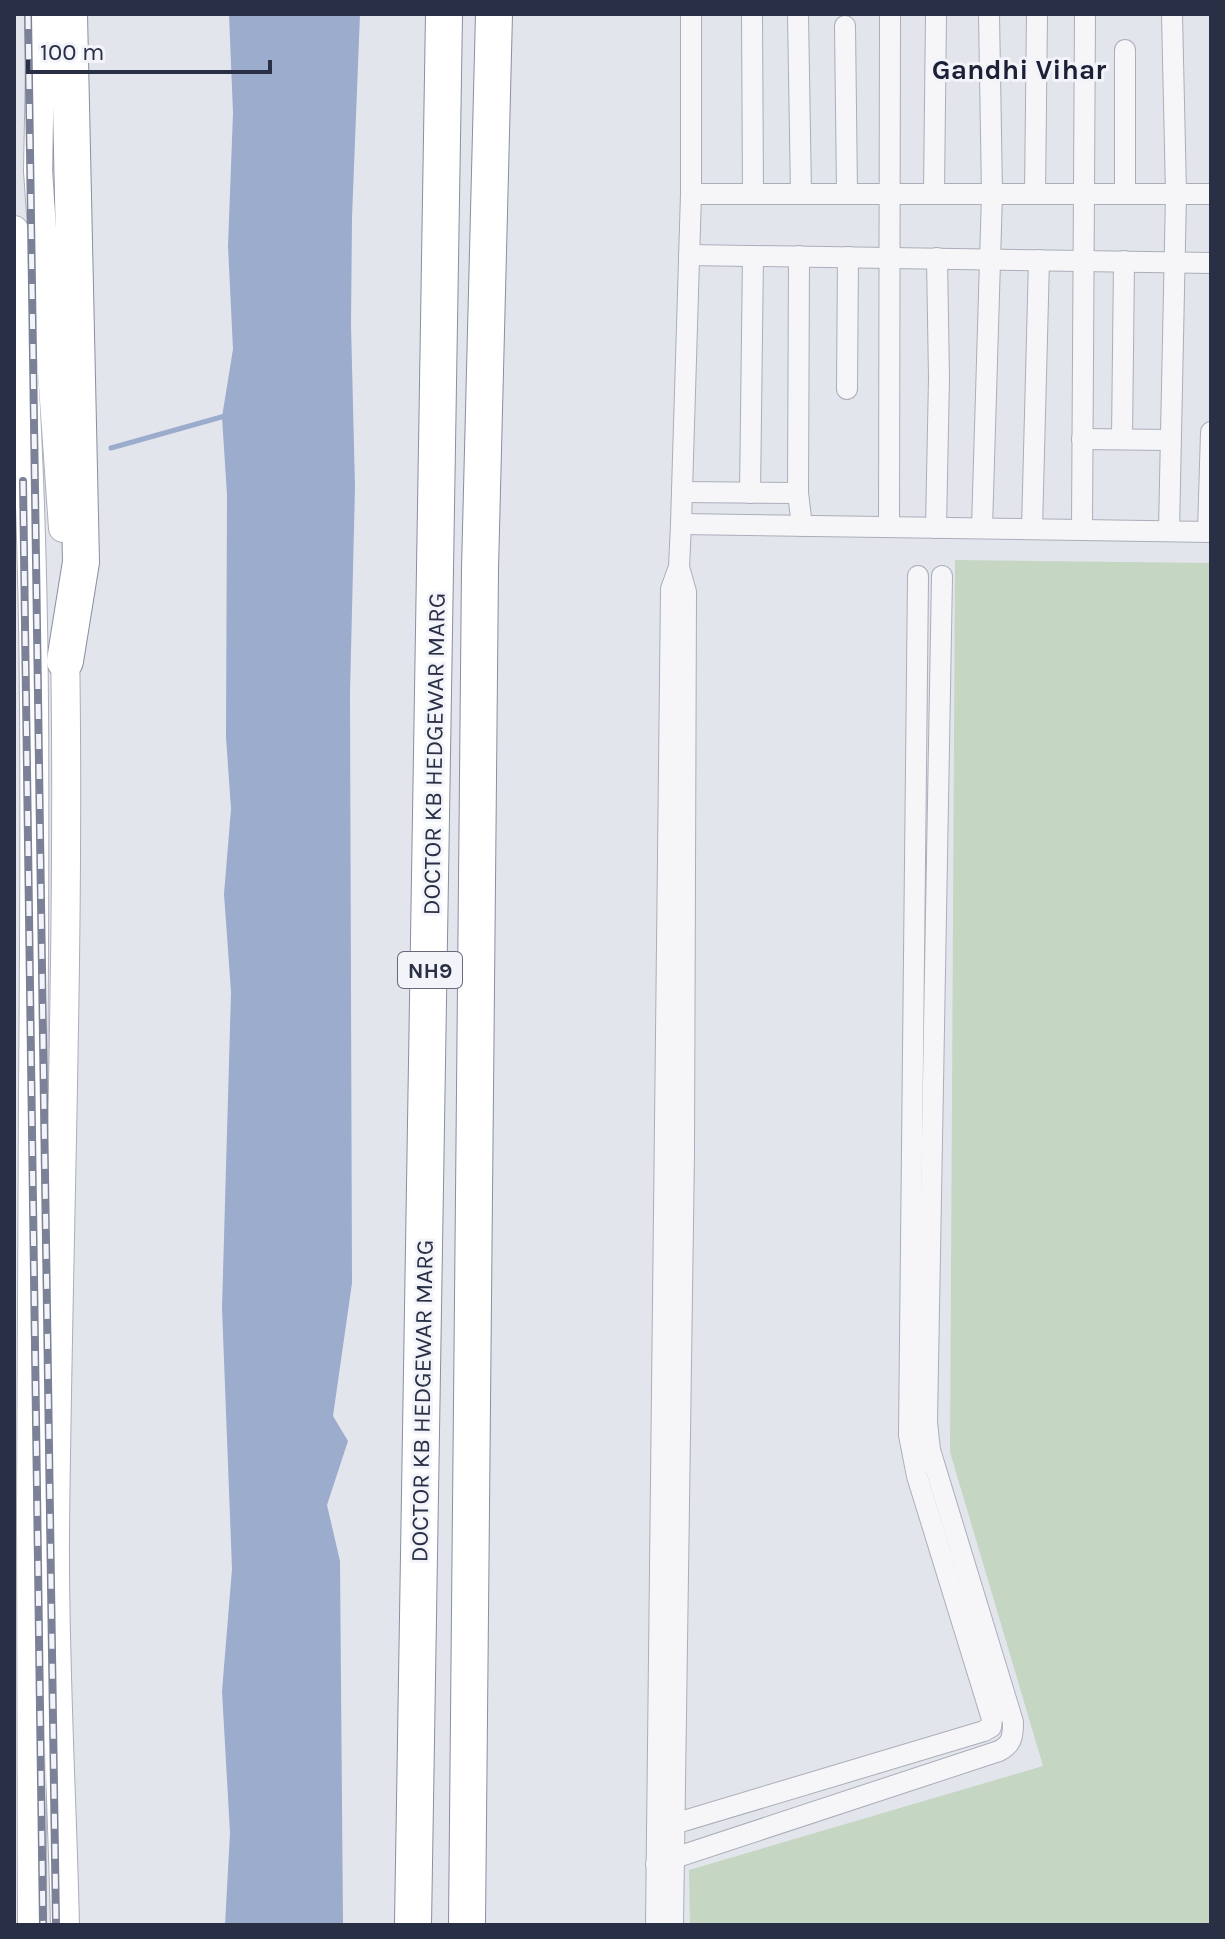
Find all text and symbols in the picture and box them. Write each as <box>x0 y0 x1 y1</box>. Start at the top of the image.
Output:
scale bar <box>28 24 270 74</box>
text: 100 m <box>40 38 105 66</box>
district label: Gandhi Vihar <box>932 53 1106 86</box>
street label: DOCTOR KB HEDGEWAR MARG <box>417 592 451 916</box>
road number: NH9 <box>398 952 462 988</box>
street label: DOCTOR KB HEDGEWAR MARG <box>405 1239 439 1563</box>

